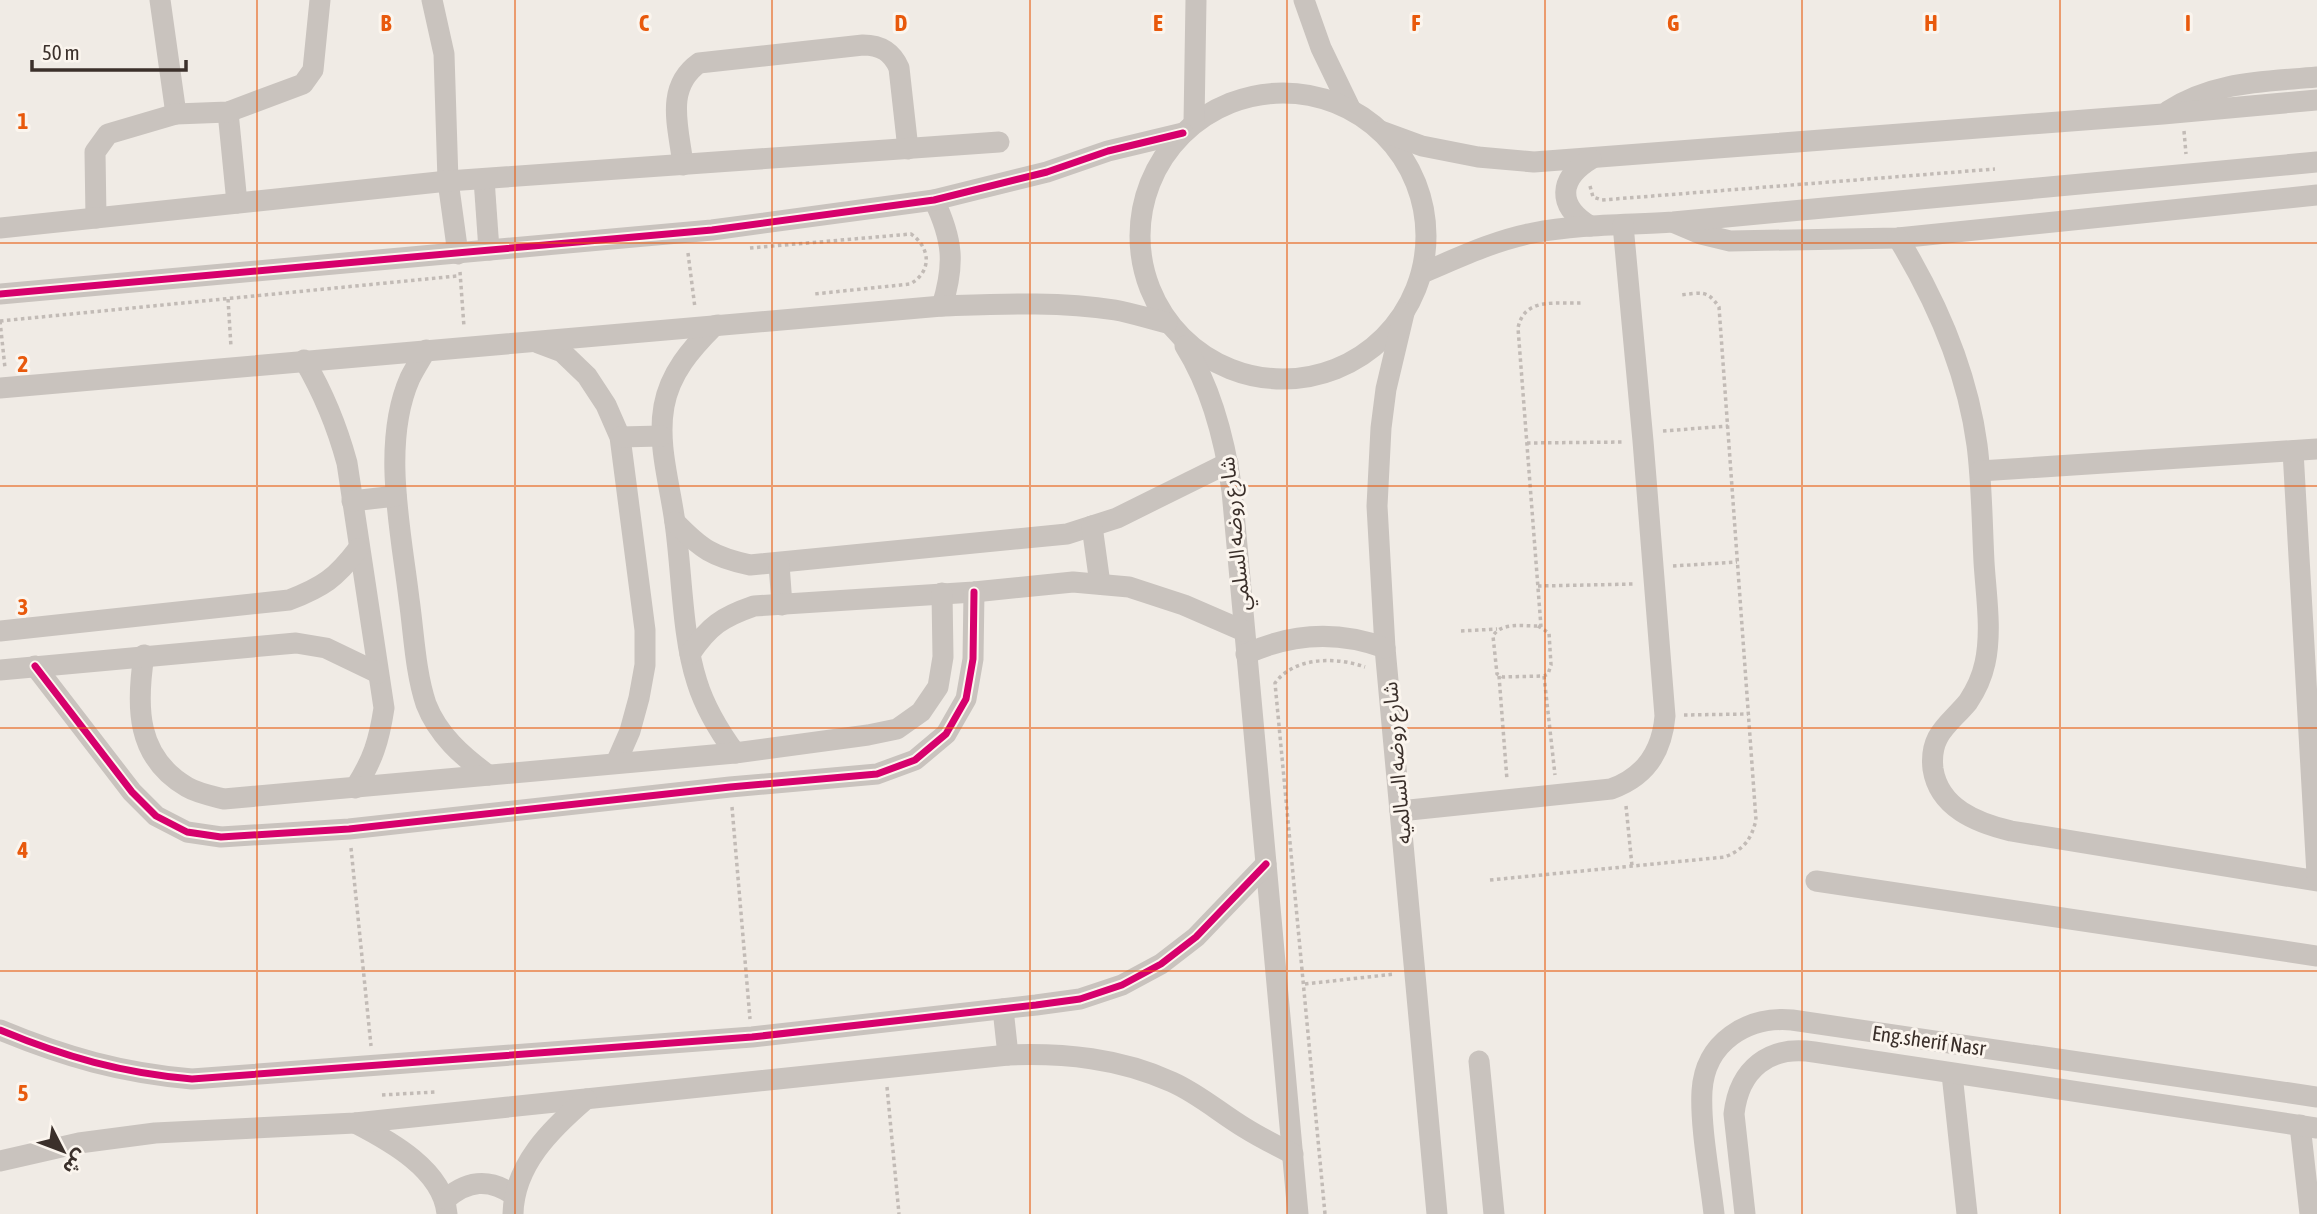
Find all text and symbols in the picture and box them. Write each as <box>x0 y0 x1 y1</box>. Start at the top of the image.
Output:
text: B <box>381 10 392 36</box>
text: C <box>639 10 650 36</box>
text: D <box>895 10 908 36</box>
text: E <box>1153 10 1163 36</box>
text: F <box>1411 10 1421 36</box>
text: G <box>1667 10 1679 36</box>
text: H <box>1924 10 1938 36</box>
text: I <box>2185 10 2191 36</box>
scale bar <box>32 28 186 72</box>
text: 50 m <box>42 40 80 64</box>
text: 1 <box>18 108 29 134</box>
text: 2 <box>18 351 28 377</box>
street label: شارع روضه السلمي <box>1214 455 1259 612</box>
text: 3 <box>18 594 28 620</box>
street label: شارع روضه السالميه <box>1377 680 1419 845</box>
text: 4 <box>17 837 29 863</box>
street label: Eng.sherif Nasr <box>1871 1020 1988 1060</box>
text: 5 <box>18 1080 29 1106</box>
north arrow <box>28 1116 98 1186</box>
text: ش <box>59 1145 93 1179</box>

